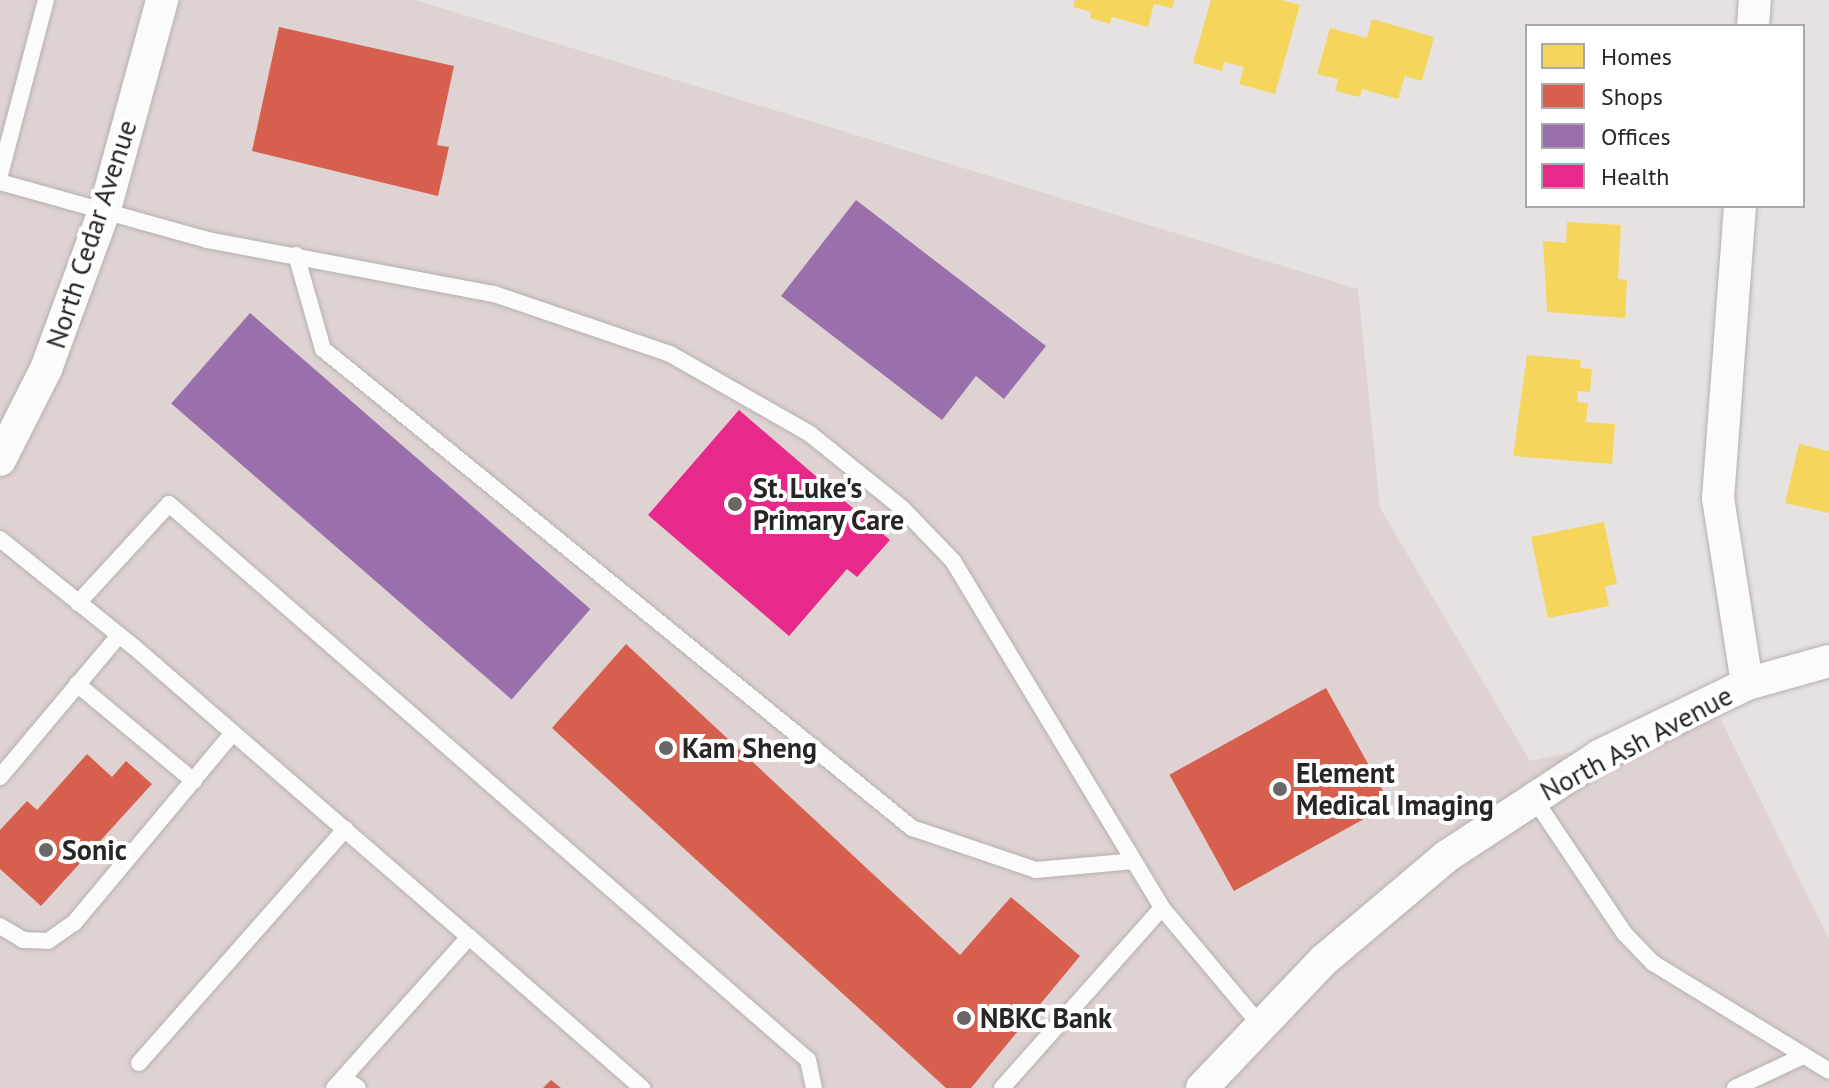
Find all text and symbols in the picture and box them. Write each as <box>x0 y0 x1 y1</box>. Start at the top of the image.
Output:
legend <box>1525 24 1805 208</box>
text: Homes <box>1601 41 1672 72</box>
text: Shops <box>1601 81 1663 112</box>
street label: North Cedar Avenue <box>38 115 144 353</box>
text: Offices <box>1601 121 1671 152</box>
text: Health <box>1601 161 1670 192</box>
place label: St. Luke's Primary Care <box>753 471 906 537</box>
marker: St. Luke's Primary Care <box>724 493 746 515</box>
street label: North Ash Avenue <box>1533 678 1739 808</box>
place label: Kam Sheng <box>682 731 817 765</box>
marker: Kam Sheng <box>657 739 675 757</box>
place label: Element Medical Imaging <box>1296 756 1494 822</box>
marker: Element Medical Imaging <box>1271 780 1289 798</box>
place label: Sonic <box>62 833 127 867</box>
marker: Sonic <box>37 841 55 859</box>
place label: NBKC Bank <box>980 1001 1113 1035</box>
marker: NBKC Bank <box>955 1009 973 1027</box>

